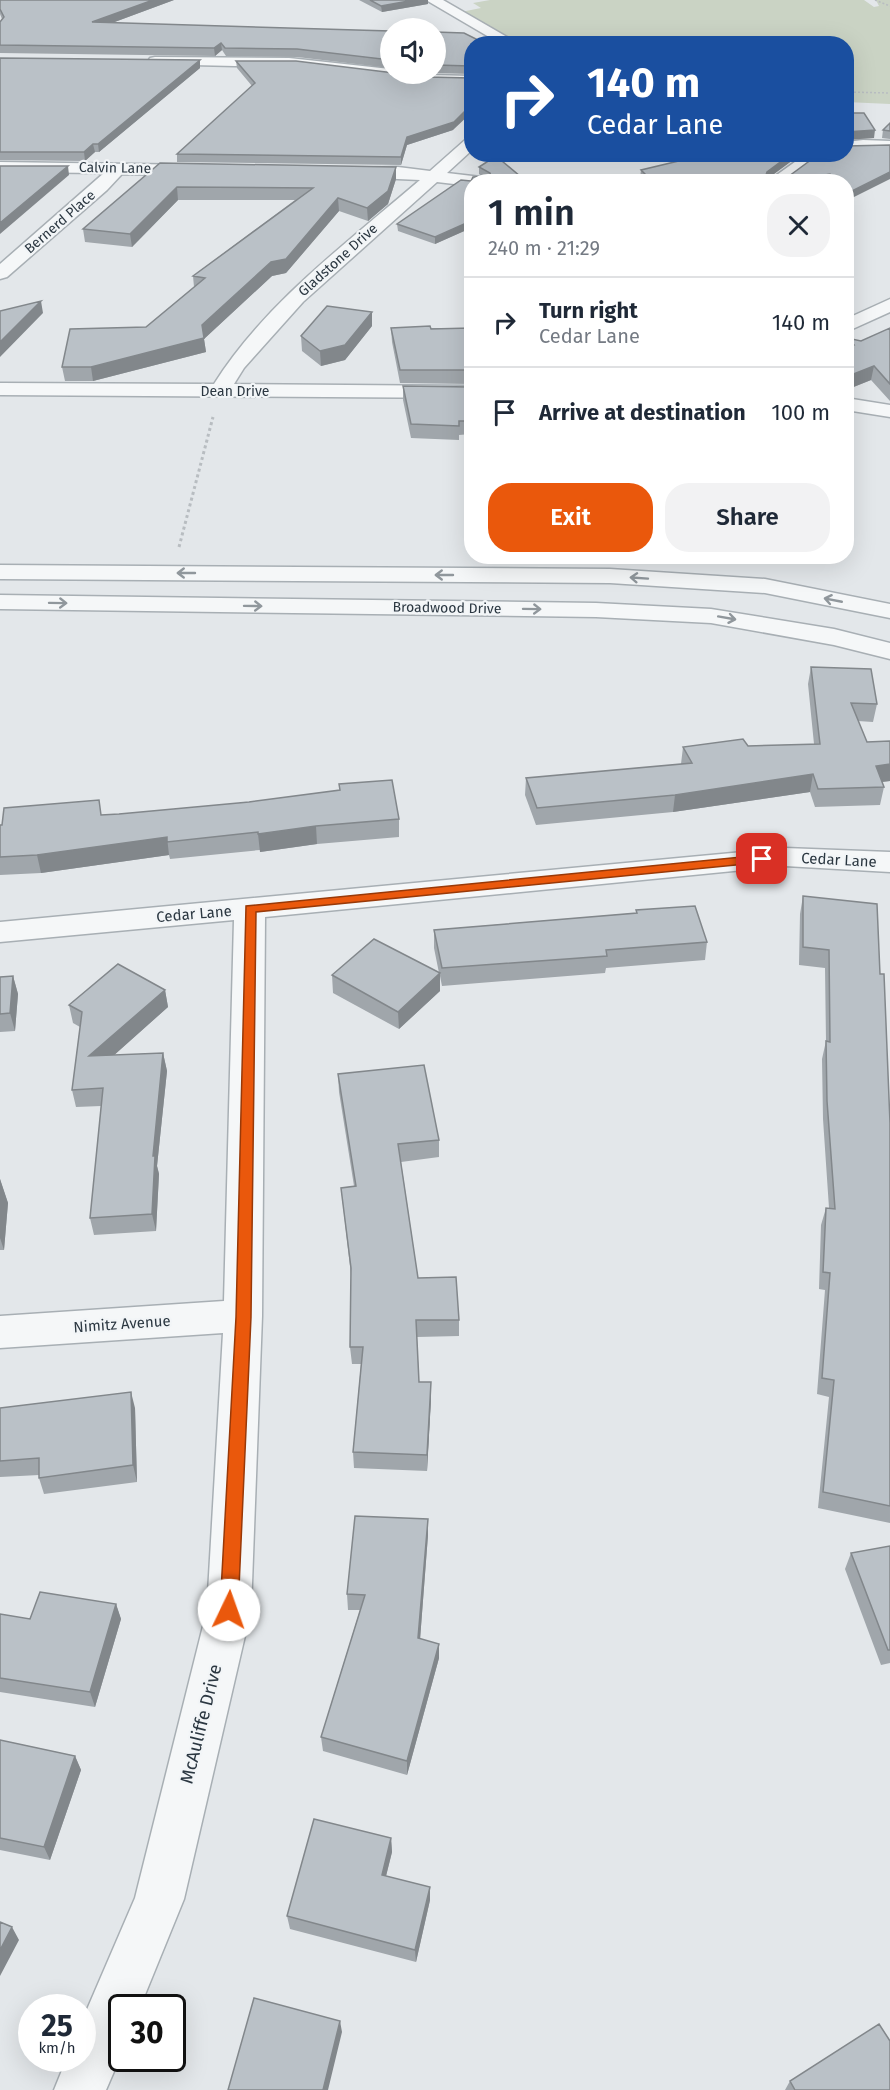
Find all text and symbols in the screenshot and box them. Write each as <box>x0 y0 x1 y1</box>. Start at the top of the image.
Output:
map controls <box>380 18 446 84</box>
button: sound <box>380 18 446 84</box>
text: 140 m <box>587 58 700 108</box>
icon: right <box>488 60 566 138</box>
text: Cedar Lane <box>587 109 723 141</box>
street label: Calvin Lane <box>79 159 151 177</box>
street label: Bernerd Place <box>21 187 99 257</box>
text: 1 min <box>488 191 575 235</box>
button: close <box>767 194 830 257</box>
street label: Gladstone Drive <box>295 220 381 300</box>
text: 240 m · 21:29 <box>488 236 600 260</box>
text: Turn right <box>539 297 638 324</box>
icon: right <box>488 306 521 339</box>
text: 140 m <box>772 309 830 336</box>
text: Cedar Lane <box>539 324 640 348</box>
street label: Dean Drive <box>201 383 269 400</box>
icon: arrive <box>488 396 521 429</box>
text: Arrive at destination <box>539 399 746 426</box>
text: 100 m <box>771 399 830 426</box>
button: Exit <box>488 483 653 552</box>
button: Share <box>665 483 830 552</box>
one-way arrow <box>177 567 197 579</box>
one-way arrow <box>435 569 455 581</box>
one-way arrow <box>630 573 650 584</box>
one-way arrow <box>823 594 843 605</box>
one-way arrow <box>48 597 68 609</box>
street label: Broadwood Drive <box>392 599 502 617</box>
one-way arrow <box>243 600 263 611</box>
one-way arrow <box>522 603 542 615</box>
one-way arrow <box>717 613 736 624</box>
pin <box>736 833 787 884</box>
icon: arrive <box>745 842 778 875</box>
street label: Cedar Lane <box>801 849 877 871</box>
street label: Cedar Lane <box>156 902 232 926</box>
street label: Nimitz Avenue <box>73 1312 171 1336</box>
position arrow <box>197 1578 261 1642</box>
street label: McAuliffe Drive <box>176 1662 226 1786</box>
speed limit sign: 30 <box>108 1994 186 2072</box>
text: 25 <box>41 2008 73 2044</box>
text: km/h <box>38 2039 76 2057</box>

